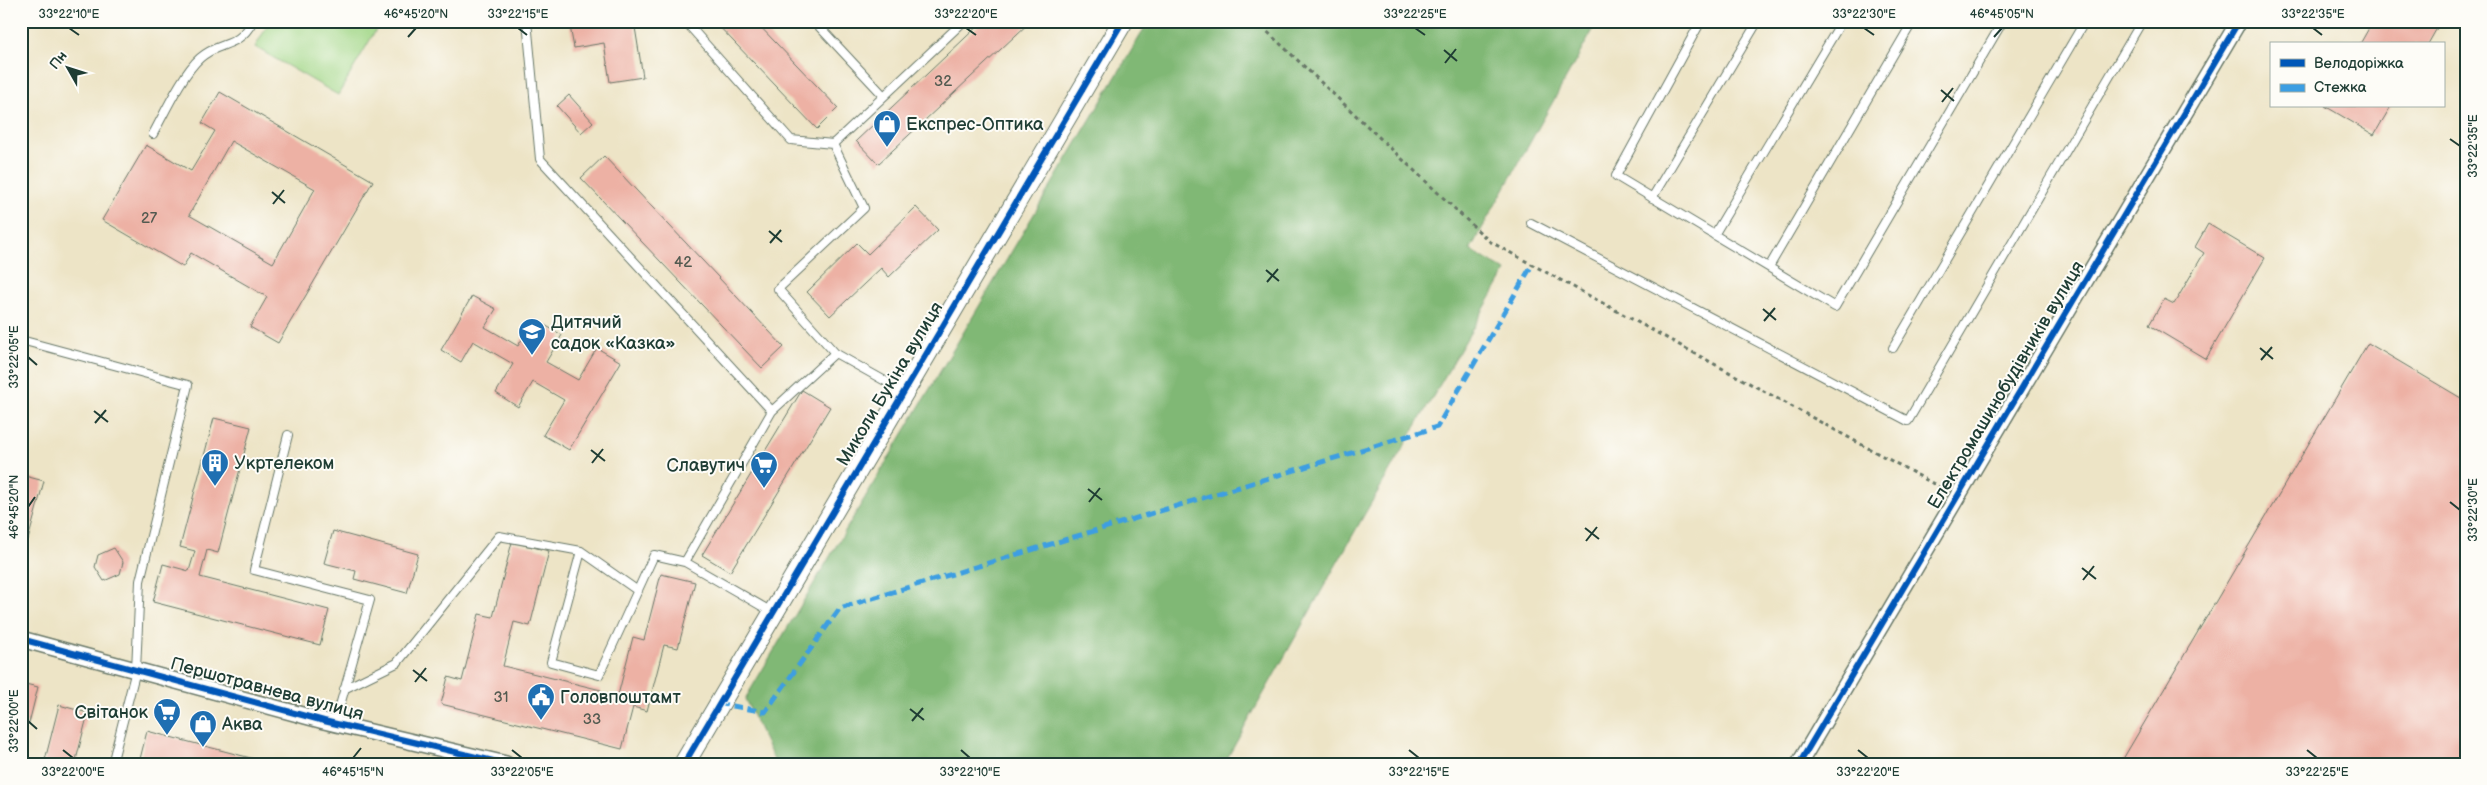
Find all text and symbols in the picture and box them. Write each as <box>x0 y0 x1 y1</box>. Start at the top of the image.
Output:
text: 33°22'10"E <box>39 7 100 22</box>
text: 46°45'20"N <box>384 7 448 22</box>
text: 33°22'15"E <box>488 7 548 22</box>
text: 33°22'20"E <box>934 7 998 22</box>
text: 33°22'25"E <box>1383 7 1447 22</box>
text: 33°22'30"E <box>1832 7 1896 22</box>
text: 46°45'05"N <box>1970 7 2034 22</box>
text: 33°22'35"E <box>2281 7 2345 22</box>
north arrow <box>42 42 92 92</box>
legend <box>2270 42 2444 108</box>
text: Пн <box>46 48 71 73</box>
text: Велодоріжка <box>2314 54 2404 73</box>
house number: 32 <box>934 72 952 91</box>
text: Стежка <box>2314 78 2367 97</box>
shop icon: Експрес-Оптика <box>872 109 902 148</box>
place label: Експрес-Оптика <box>906 114 1044 135</box>
text: 33°22'35"E <box>2466 114 2481 178</box>
house number: 27 <box>141 209 158 228</box>
house number: 42 <box>674 253 692 272</box>
street label: Електромашинобудівників вулиця <box>1923 257 2089 513</box>
street label: Миколи Букіна вулиця <box>833 298 947 470</box>
place label: Дитячий садок «Казка» <box>551 312 676 354</box>
school or university icon: Дитячий садок «Казка» <box>517 317 547 356</box>
text: 33°22'05"E <box>7 325 22 389</box>
building icon: Укртелеком <box>200 448 230 487</box>
supermarket icon: Славутич <box>749 450 779 489</box>
place label: Укртелеком <box>234 453 334 474</box>
place label: Славутич <box>667 455 745 476</box>
text: 46°45'20"N <box>7 475 22 539</box>
text: 33°22'30"E <box>2466 478 2481 542</box>
street label: Першотравнева вулиця <box>168 653 366 725</box>
public building icon: Головпоштамт <box>526 682 556 721</box>
place label: Головпоштамт <box>560 687 681 708</box>
house number: 31 <box>493 688 509 707</box>
text: 33°22'00"E <box>7 689 22 753</box>
supermarket icon: Свiтанок <box>152 697 182 736</box>
place label: Свiтанок <box>74 702 148 723</box>
shop icon: Аква <box>188 709 218 748</box>
house number: 33 <box>583 710 601 729</box>
place label: Аква <box>221 714 263 735</box>
text: 33°22'00"E <box>41 765 105 780</box>
text: 46°45'15"N <box>322 765 384 780</box>
text: 33°22'05"E <box>490 765 554 780</box>
text: 33°22'10"E <box>940 765 1001 780</box>
text: 33°22'15"E <box>1389 765 1449 780</box>
text: 33°22'20"E <box>1836 765 1900 780</box>
text: 33°22'25"E <box>2285 765 2349 780</box>

